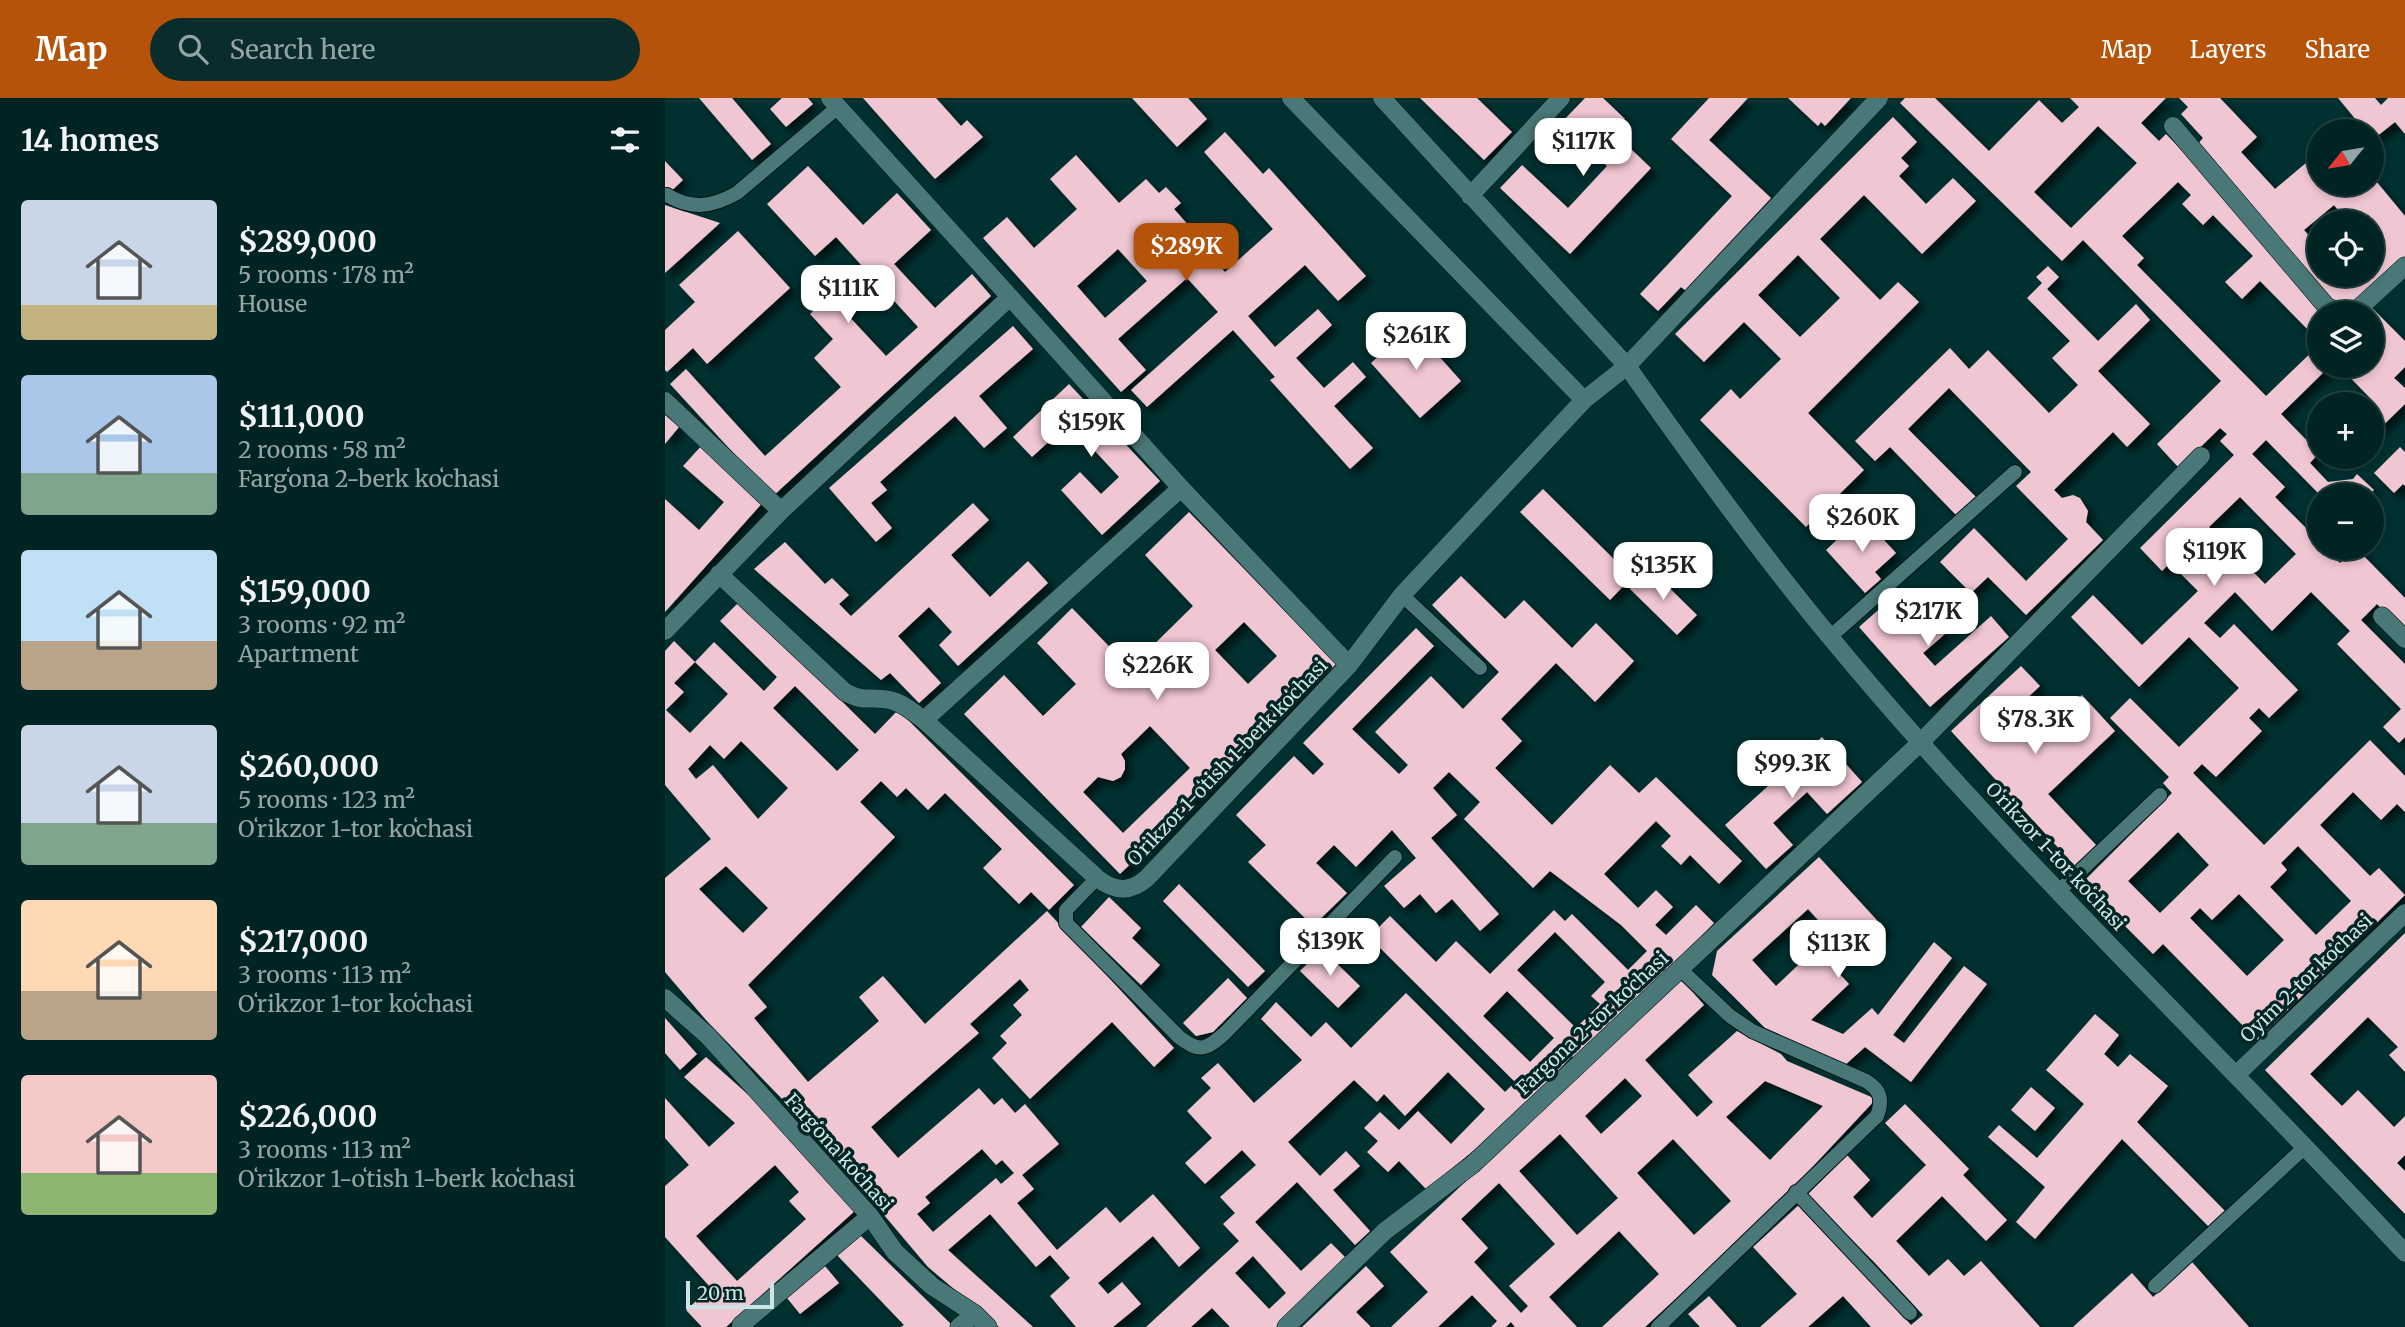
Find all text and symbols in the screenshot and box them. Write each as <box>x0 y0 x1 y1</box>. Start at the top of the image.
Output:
search box <box>150 18 640 81</box>
text: Map <box>35 29 108 70</box>
icon: search <box>174 30 212 68</box>
text: Search here <box>230 33 375 66</box>
text: Map <box>2101 34 2152 65</box>
text: Layers <box>2190 34 2266 65</box>
text: Share <box>2304 34 2370 65</box>
pin: $117K <box>1534 118 1632 178</box>
north arrow <box>2307 119 2383 196</box>
map controls <box>2307 119 2384 560</box>
text: 14 homes <box>21 121 159 159</box>
icon: filters <box>606 121 644 159</box>
text: $117K <box>1551 126 1615 155</box>
button: locate <box>2307 210 2384 287</box>
text: $289,000 <box>238 222 377 260</box>
pin: $289K <box>1137 223 1235 283</box>
icon: home <box>77 228 161 312</box>
text: $289K <box>1150 231 1222 260</box>
text: 5 rooms · 178 m² <box>238 260 414 289</box>
pin: $111K <box>799 266 897 325</box>
text: $111K <box>817 273 879 302</box>
text: House <box>238 289 307 318</box>
button: layers <box>2307 301 2384 378</box>
pin: $261K <box>1367 313 1465 372</box>
text: $261K <box>1382 320 1450 349</box>
button: + <box>2307 392 2384 469</box>
text: $111,000 <box>238 397 365 435</box>
pin: $159K <box>1042 400 1140 459</box>
icon: home <box>77 403 161 487</box>
text: $159K <box>1057 407 1125 436</box>
text: 2 rooms · 58 m² <box>238 435 406 464</box>
text: Fargʻona 2-berk koʻchasi <box>238 464 499 493</box>
button: − <box>2307 483 2384 560</box>
pin: $260K <box>1813 494 1911 554</box>
text: $260K <box>1825 502 1899 531</box>
pin: $119K <box>2165 528 2263 588</box>
text: $119K <box>2182 536 2246 565</box>
pin: $135K <box>1614 542 1712 602</box>
text: $135K <box>1630 550 1696 579</box>
text: $159,000 <box>238 572 371 610</box>
icon: home <box>77 578 161 662</box>
pin: $217K <box>1879 588 1977 648</box>
text: $217K <box>1894 596 1962 625</box>
text: 3 rooms · 92 m² <box>238 610 405 639</box>
text: Apartment <box>238 639 359 668</box>
pin: $226K <box>1108 642 1206 702</box>
text: $226K <box>1121 650 1193 679</box>
street label: Oʻrikzor 1-oʻtish 1-berk koʻchasi <box>1122 653 1332 871</box>
pin: $78.3K <box>1978 696 2092 756</box>
text: $78.3K <box>1996 704 2074 733</box>
pin: $99.3K <box>1735 740 1849 800</box>
text: $260,000 <box>238 747 379 785</box>
text: $99.3K <box>1753 748 1831 777</box>
icon: home <box>77 753 161 837</box>
street label: Oʻrikzor 1-tor koʻchasi <box>1981 777 2131 935</box>
text: 5 rooms · 123 m² <box>238 785 415 814</box>
text: Oʻrikzor 1-tor koʻchasi <box>238 814 473 843</box>
street label: Oyim 2-tor koʻchasi <box>2235 909 2377 1047</box>
pin: $139K <box>1281 918 1379 978</box>
pin: $113K <box>1789 920 1887 980</box>
text: $217,000 <box>238 922 368 960</box>
text: $139K <box>1296 926 1364 955</box>
icon: home <box>77 928 161 1012</box>
text: $113K <box>1806 928 1870 957</box>
street label: Fargona 2-tor koʻchasi <box>1511 946 1673 1100</box>
text: 3 rooms · 113 m² <box>238 960 411 989</box>
text: Oʻrikzor 1-tor koʻchasi <box>238 989 473 1018</box>
street label: Fargʻona koʻchasi <box>780 1088 898 1216</box>
text: $226,000 <box>238 1097 377 1135</box>
icon: home <box>77 1103 161 1187</box>
text: 3 rooms · 113 m² <box>238 1135 411 1164</box>
text: Oʻrikzor 1-oʻtish 1-berk koʻchasi <box>238 1164 575 1193</box>
scale bar <box>686 1278 773 1310</box>
text: 20 m <box>697 1281 744 1305</box>

